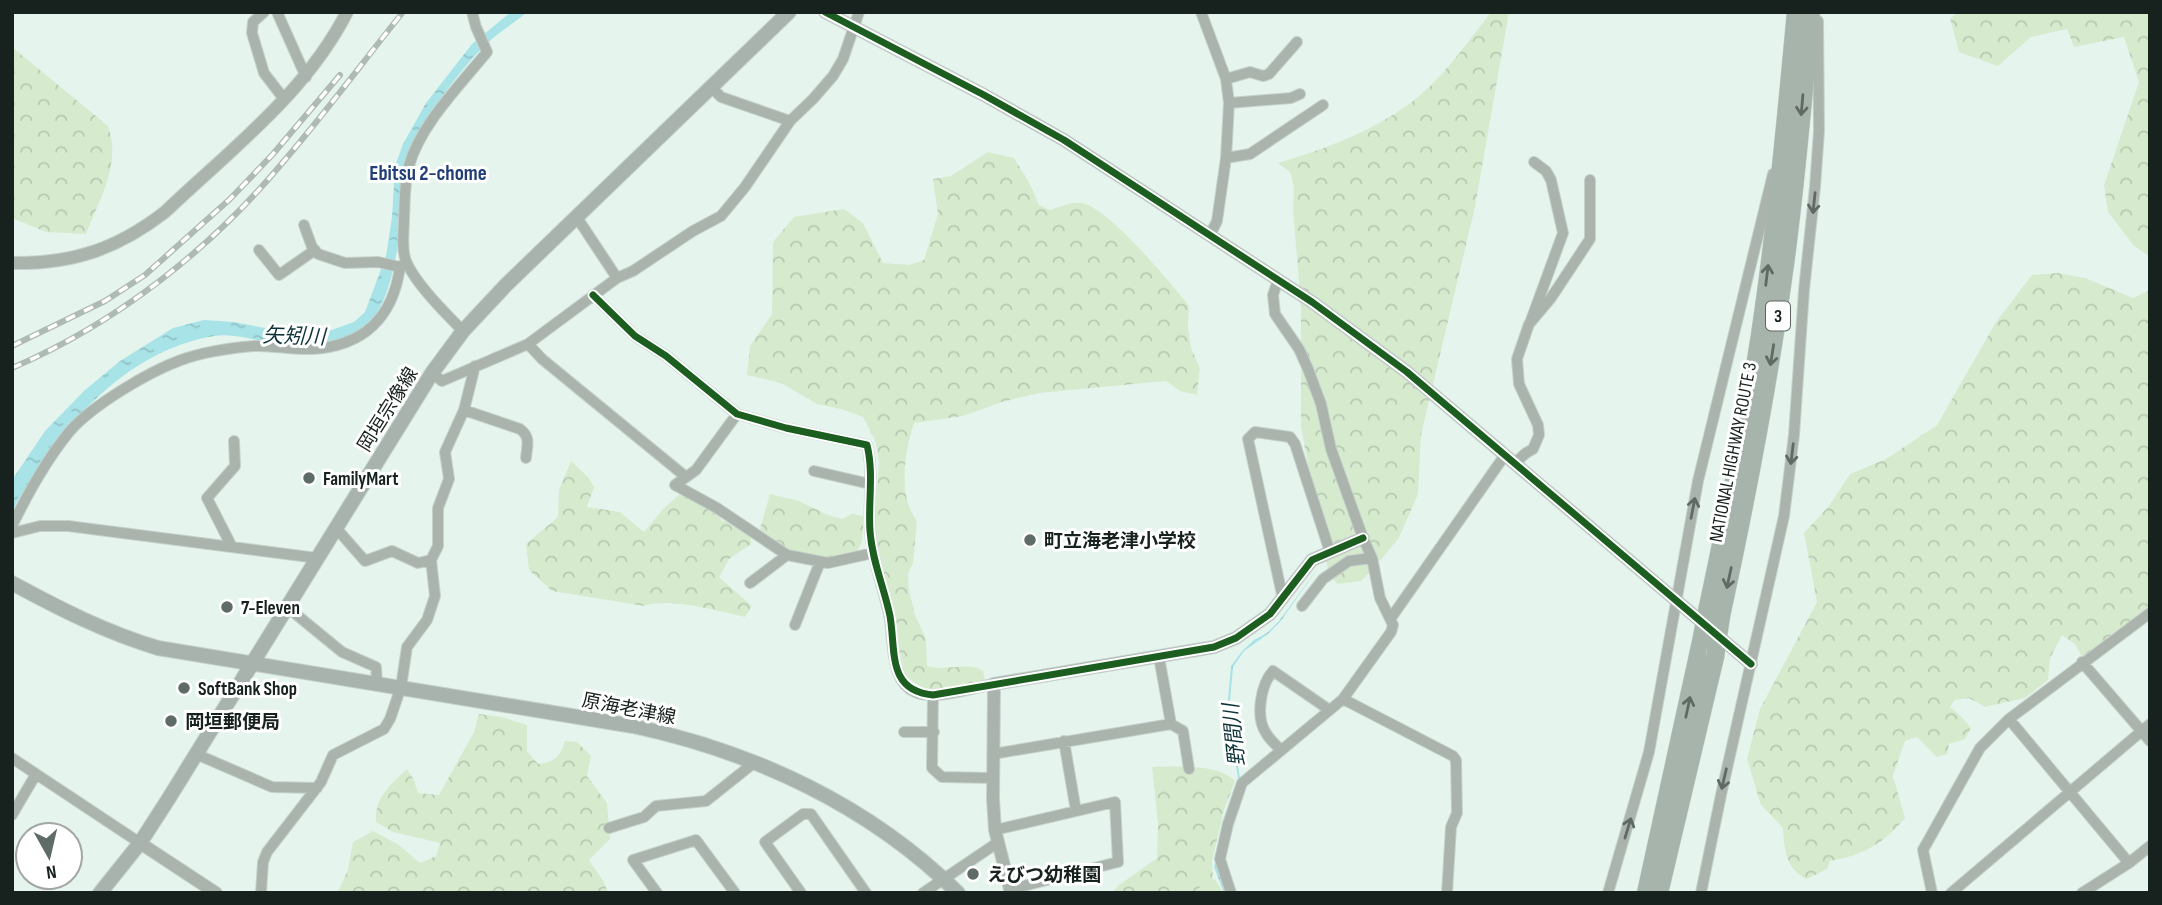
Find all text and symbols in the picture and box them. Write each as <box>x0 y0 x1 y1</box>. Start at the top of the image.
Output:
one-way arrow <box>1796 93 1809 115</box>
district label: Ebitsu 2-chome <box>369 161 487 186</box>
one-way arrow <box>1807 191 1820 214</box>
one-way arrow <box>1761 264 1774 286</box>
road number: 3 <box>1766 302 1790 330</box>
water label: 矢矧川 <box>262 323 328 350</box>
one-way arrow <box>1765 343 1778 366</box>
street label: NATIONAL HIGHWAY ROUTE 3 <box>1705 360 1762 544</box>
street label: 岡垣宗像線 <box>353 363 423 456</box>
one-way arrow <box>1785 442 1798 465</box>
place label: FamilyMart <box>323 468 398 491</box>
marker: FamilyMart <box>301 470 317 486</box>
one-way arrow <box>1686 497 1700 520</box>
place label: 町立海老津小学校 <box>1044 530 1196 553</box>
marker: 町立海老津小学校 <box>1022 532 1038 548</box>
one-way arrow <box>1722 566 1736 589</box>
place label: 7-Eleven <box>241 597 300 620</box>
marker: 7-Eleven <box>219 599 235 615</box>
place label: SoftBank Shop <box>198 678 297 701</box>
marker: SoftBank Shop <box>176 680 192 696</box>
street label: 原海老津線 <box>580 689 678 730</box>
one-way arrow <box>1681 696 1695 719</box>
water label: 野間川 <box>1219 700 1250 768</box>
place label: 岡垣郵便局 <box>185 711 280 734</box>
marker: 岡垣郵便局 <box>163 713 179 729</box>
one-way arrow <box>1717 767 1730 789</box>
one-way arrow <box>1623 817 1635 839</box>
north arrow <box>14 821 84 891</box>
text: N <box>45 859 58 883</box>
place label: えびつ幼稚園 <box>987 864 1101 887</box>
marker: えびつ幼稚園 <box>965 866 981 882</box>

